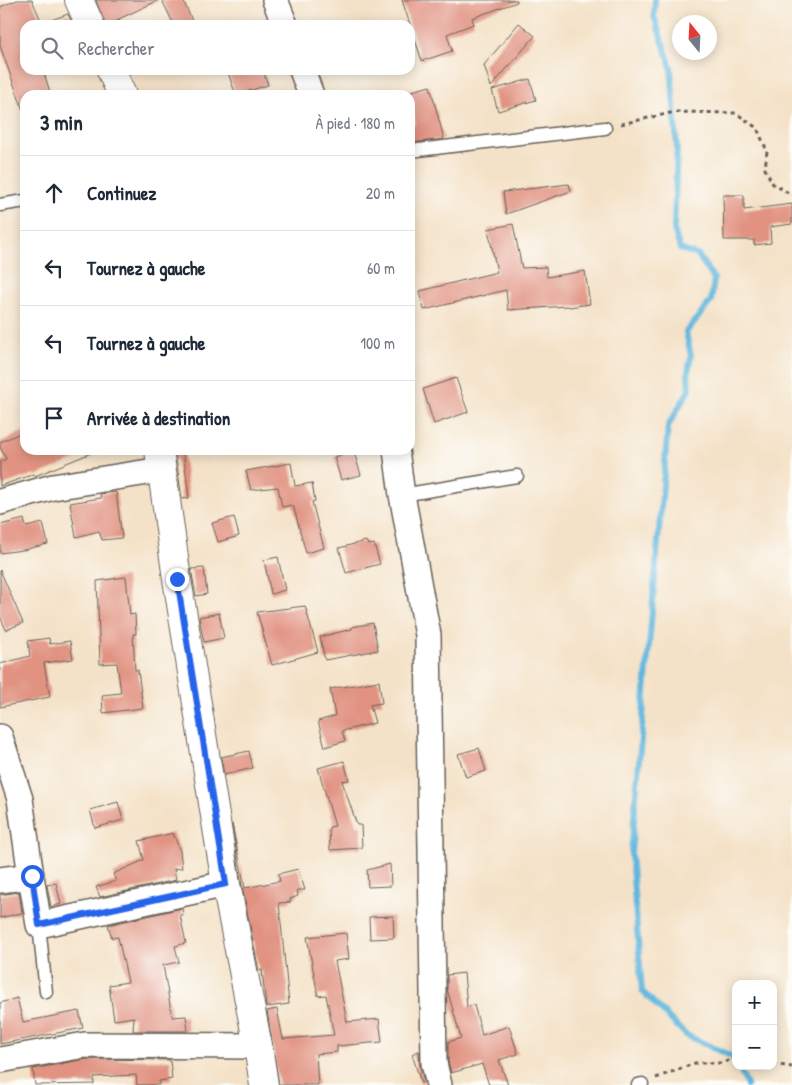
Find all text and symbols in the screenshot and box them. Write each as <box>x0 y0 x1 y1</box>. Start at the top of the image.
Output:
north arrow <box>672 15 717 60</box>
search box <box>20 20 415 75</box>
icon: search <box>38 34 66 62</box>
text: Rechercher <box>78 35 155 61</box>
text: 3 min <box>40 108 83 137</box>
text: À pied · 180 m <box>315 112 395 134</box>
icon: ahead <box>40 179 68 207</box>
text: Continuez <box>87 180 156 206</box>
text: 20 m <box>366 182 395 204</box>
icon: left <box>40 254 68 282</box>
text: Tournez à gauche <box>87 255 205 281</box>
text: 60 m <box>367 257 395 279</box>
icon: left <box>40 329 68 357</box>
text: Tournez à gauche <box>87 330 205 356</box>
text: 100 m <box>360 332 395 354</box>
icon: arrive <box>40 404 68 432</box>
text: Arrivée à destination <box>87 405 230 431</box>
route end <box>166 568 189 591</box>
route start <box>21 865 44 888</box>
map controls <box>732 980 777 1070</box>
button: + <box>732 980 777 1025</box>
button: − <box>732 1025 777 1070</box>

